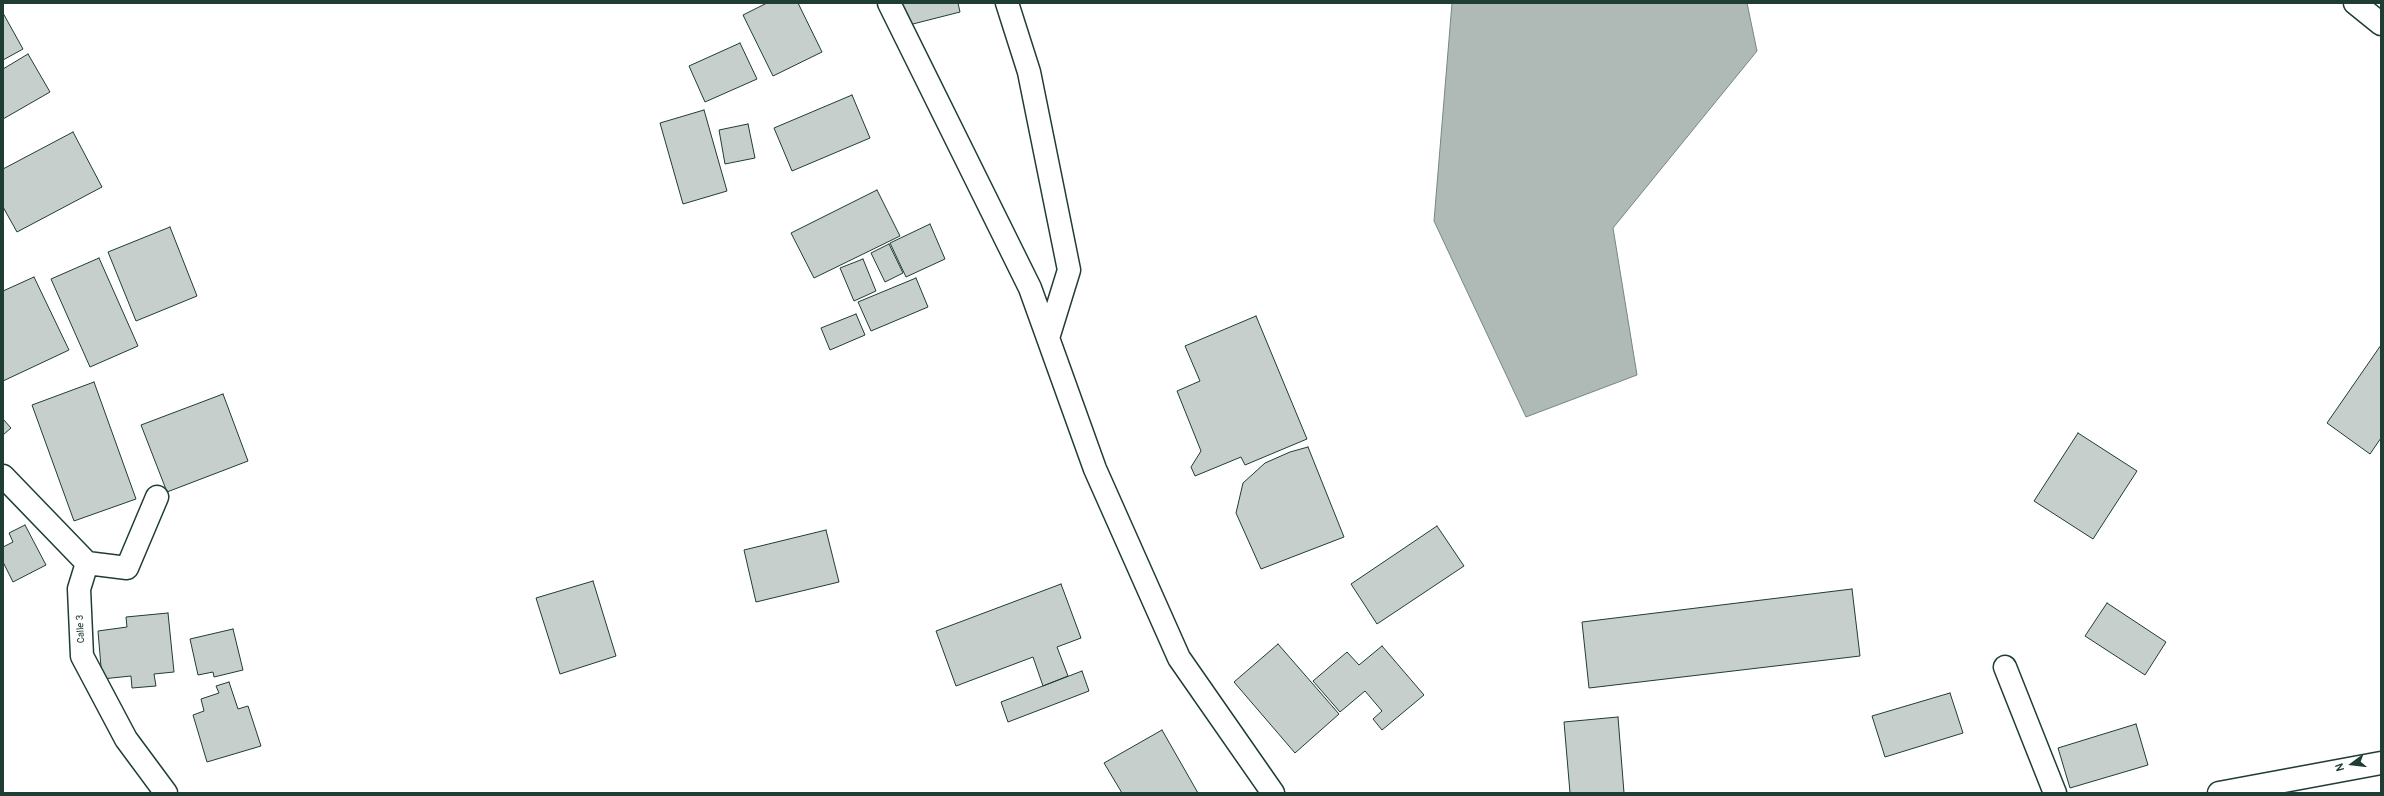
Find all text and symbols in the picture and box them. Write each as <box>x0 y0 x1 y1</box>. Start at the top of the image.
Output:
street label: Calle 3 <box>74 615 88 643</box>
north arrow <box>2332 744 2372 784</box>
text: N <box>2333 762 2347 773</box>

